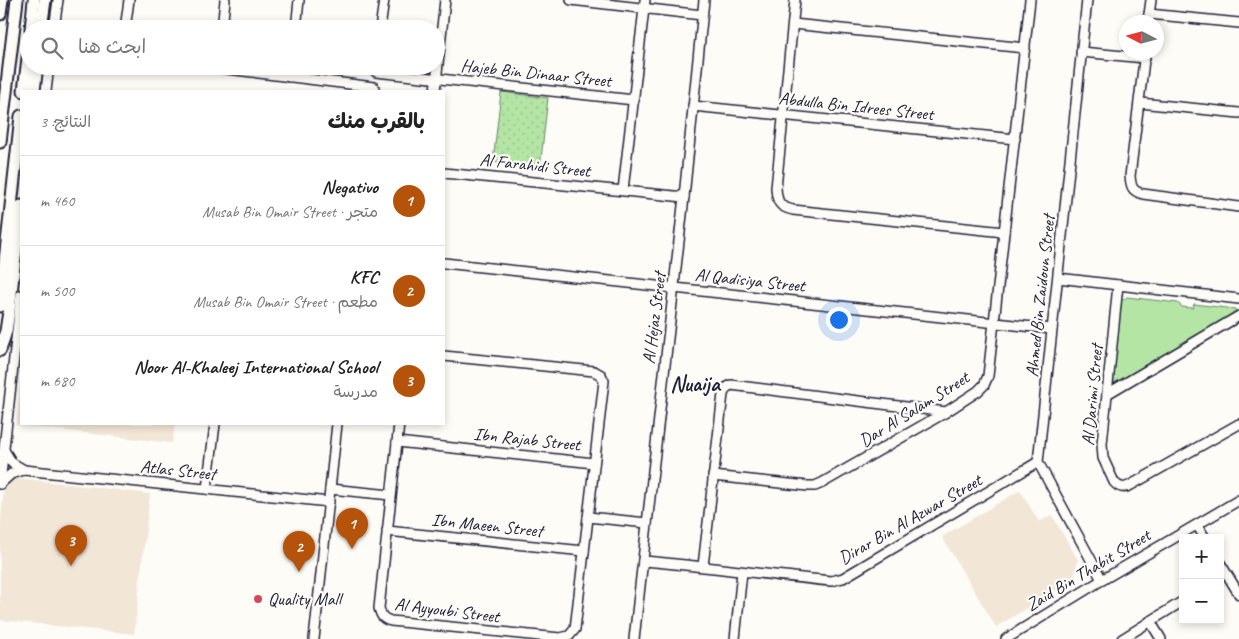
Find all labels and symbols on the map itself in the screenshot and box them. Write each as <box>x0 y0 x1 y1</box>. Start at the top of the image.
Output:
north arrow <box>1119 15 1164 60</box>
street label: Hajeb Bin Dinaar Street <box>460 54 614 92</box>
street label: Abdulla Bin Idrees Street <box>778 87 936 125</box>
street label: Al Farahidi Street <box>479 148 593 182</box>
street label: Ahmed Bin Zaidoun Street <box>1021 211 1060 378</box>
street label: Al Qadisiya Street <box>694 263 808 297</box>
street label: Al Hejaz Street <box>637 268 671 365</box>
your location <box>826 307 852 333</box>
street label: Al Darimi Street <box>1077 340 1108 447</box>
street label: Dar Al Salam Street <box>855 365 975 452</box>
district label: Nuaija <box>670 370 722 398</box>
street label: Ibn Rajab Street <box>473 422 583 456</box>
street label: Atlas Street <box>139 455 220 485</box>
street label: Dirar Bin Al Azwar Street <box>835 468 987 569</box>
pin: 1 <box>336 508 368 549</box>
street label: Ibn Maeen Street <box>430 508 547 542</box>
street label: Zaid Bin Thabit Street <box>1022 523 1156 616</box>
pin: 3 <box>55 525 87 566</box>
pin: 2 <box>283 531 315 572</box>
place label: Quality Mall <box>268 588 344 610</box>
marker: Quality Mall <box>252 593 264 605</box>
street label: Al Ayyoubi Street <box>393 593 503 628</box>

